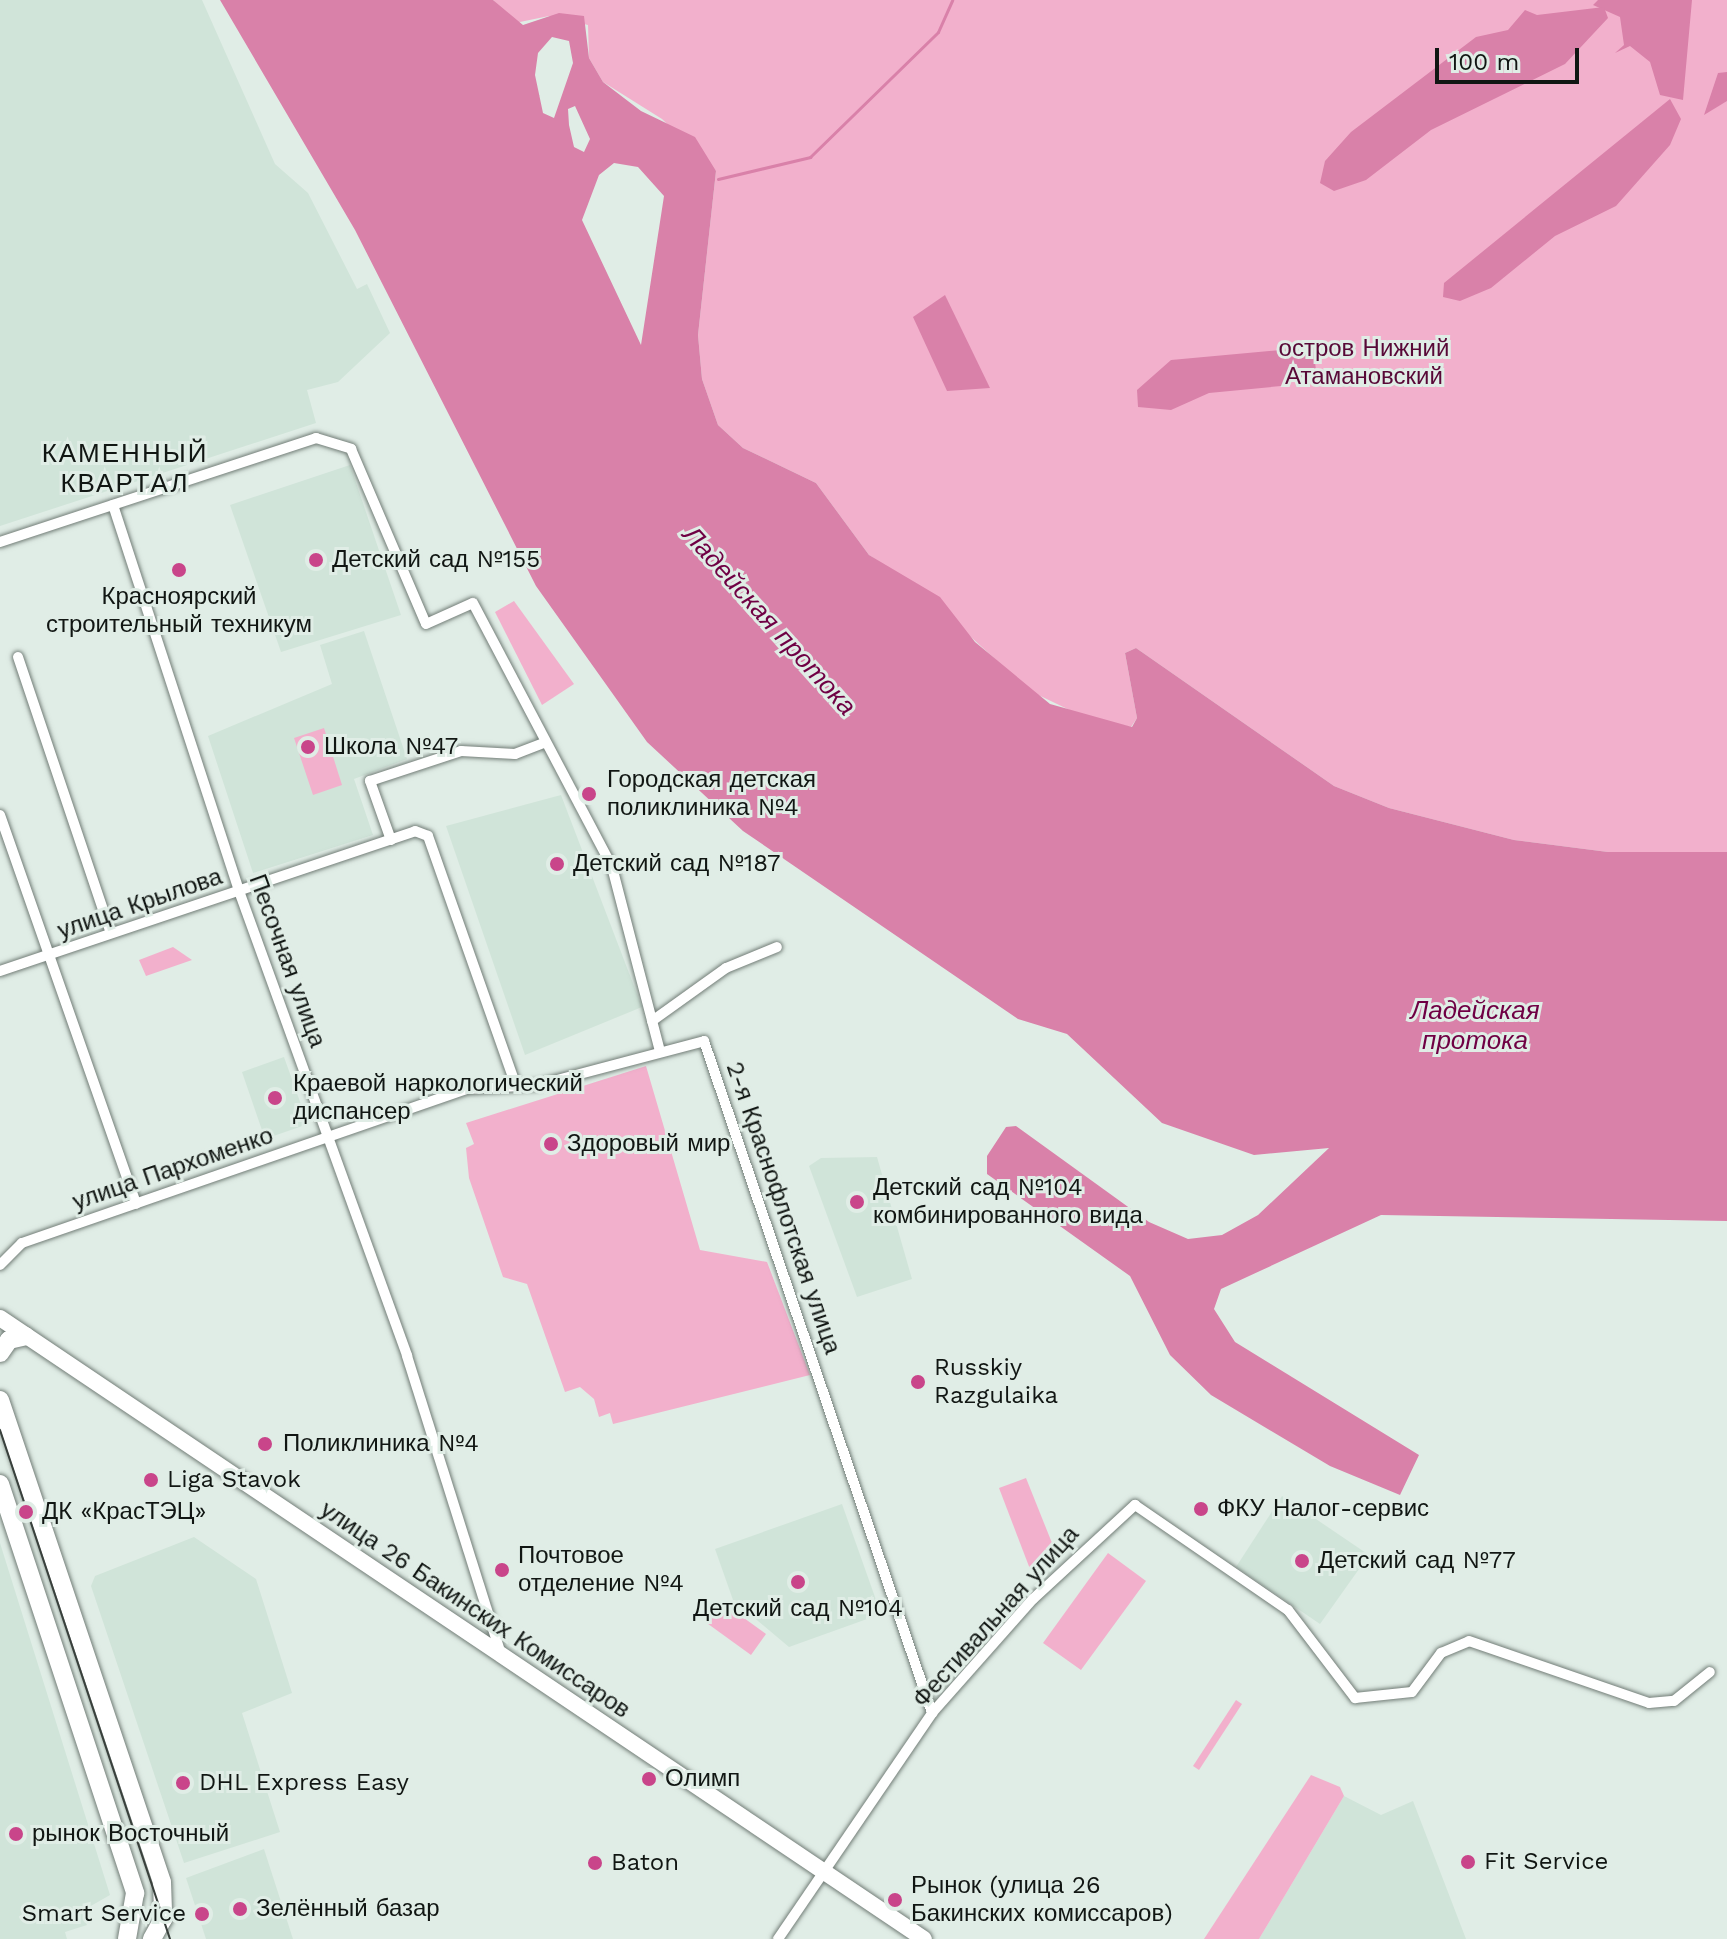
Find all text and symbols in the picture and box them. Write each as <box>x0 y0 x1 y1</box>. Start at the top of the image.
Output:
scale bar <box>1439 32 1583 82</box>
text: 100 m <box>1449 48 1519 76</box>
park label: остров Нижний Атамановский <box>1279 335 1449 391</box>
district label: КАМЕННЫЙ КВАРТАЛ <box>42 438 208 500</box>
water label: Ладейская протока <box>676 520 862 722</box>
place label: Детский сад №155 <box>332 546 540 574</box>
marker: Детский сад №155 <box>307 551 325 569</box>
marker: Красноярский строительный техникум <box>170 561 188 579</box>
place label: Красноярский строительный техникум <box>46 583 312 639</box>
place label: Школа №47 <box>324 733 458 761</box>
marker: Школа №47 <box>299 738 317 756</box>
place label: Городская детская поликлиника №4 <box>607 766 816 822</box>
marker: Городская детская поликлиника №4 <box>578 783 600 805</box>
place label: Детский сад №187 <box>573 850 780 878</box>
marker: Детский сад №187 <box>548 855 566 873</box>
street label: улица Крылова <box>54 862 226 946</box>
street label: Песочная улица <box>242 871 332 1051</box>
water label: Ладейская протока <box>1410 995 1540 1056</box>
street label: 2-я Краснофлотская улица <box>719 1058 847 1358</box>
place label: Краевой наркологический диспансер <box>293 1070 583 1126</box>
marker: Краевой наркологический диспансер <box>264 1087 286 1109</box>
street label: улица Пархоменко <box>69 1121 277 1217</box>
place label: Здоровый мир <box>567 1130 730 1158</box>
marker: Здоровый мир <box>542 1135 560 1153</box>
place label: Детский сад №104 комбинированного вида <box>873 1174 1143 1230</box>
marker: Детский сад №104 комбинированного вида <box>848 1193 866 1211</box>
place label: Russkiy Razgulaika <box>934 1354 1058 1410</box>
marker: Russkiy Razgulaika <box>909 1373 927 1391</box>
place label: Поликлиника №4 <box>283 1430 479 1458</box>
marker: Поликлиника №4 <box>254 1433 276 1455</box>
place label: Liga Stavok <box>167 1466 301 1494</box>
marker: Liga Stavok <box>142 1471 160 1489</box>
street label: улица 26 Бакинских Комиссаров <box>315 1495 635 1725</box>
place label: ФКУ Налог-сервис <box>1217 1495 1429 1523</box>
place label: ДК «КрасТЭЦ» <box>42 1498 206 1526</box>
marker: ФКУ Налог-сервис <box>1192 1500 1210 1518</box>
marker: ДК «КрасТЭЦ» <box>17 1503 35 1521</box>
street label: Фестивальная улица <box>907 1520 1085 1714</box>
place label: Почтовое отделение №4 <box>518 1542 684 1598</box>
place label: Детский сад №77 <box>1318 1547 1516 1575</box>
marker: Детский сад №77 <box>1293 1552 1311 1570</box>
marker: Почтовое отделение №4 <box>493 1561 511 1579</box>
marker: Детский сад №104 <box>789 1573 807 1591</box>
place label: Детский сад №104 <box>693 1595 903 1623</box>
place label: Олимп <box>665 1765 740 1793</box>
place label: DHL Express Easy <box>199 1769 410 1797</box>
marker: Олимп <box>640 1770 658 1788</box>
marker: DHL Express Easy <box>174 1774 192 1792</box>
place label: рынок Восточный <box>32 1820 229 1848</box>
marker: рынок Восточный <box>7 1825 25 1843</box>
place label: Fit Service <box>1484 1848 1608 1876</box>
place label: Baton <box>611 1849 679 1877</box>
marker: Fit Service <box>1459 1853 1477 1871</box>
marker: Baton <box>586 1854 604 1872</box>
place label: Рынок (улица 26 Бакинских комиссаров) <box>911 1872 1173 1928</box>
marker: Рынок (улица 26 Бакинских комиссаров) <box>886 1891 904 1909</box>
place label: Зелённый базар <box>256 1895 440 1923</box>
place label: Smart Service <box>22 1900 186 1928</box>
marker: Зелённый базар <box>231 1900 249 1918</box>
marker: Smart Service <box>193 1905 211 1923</box>

